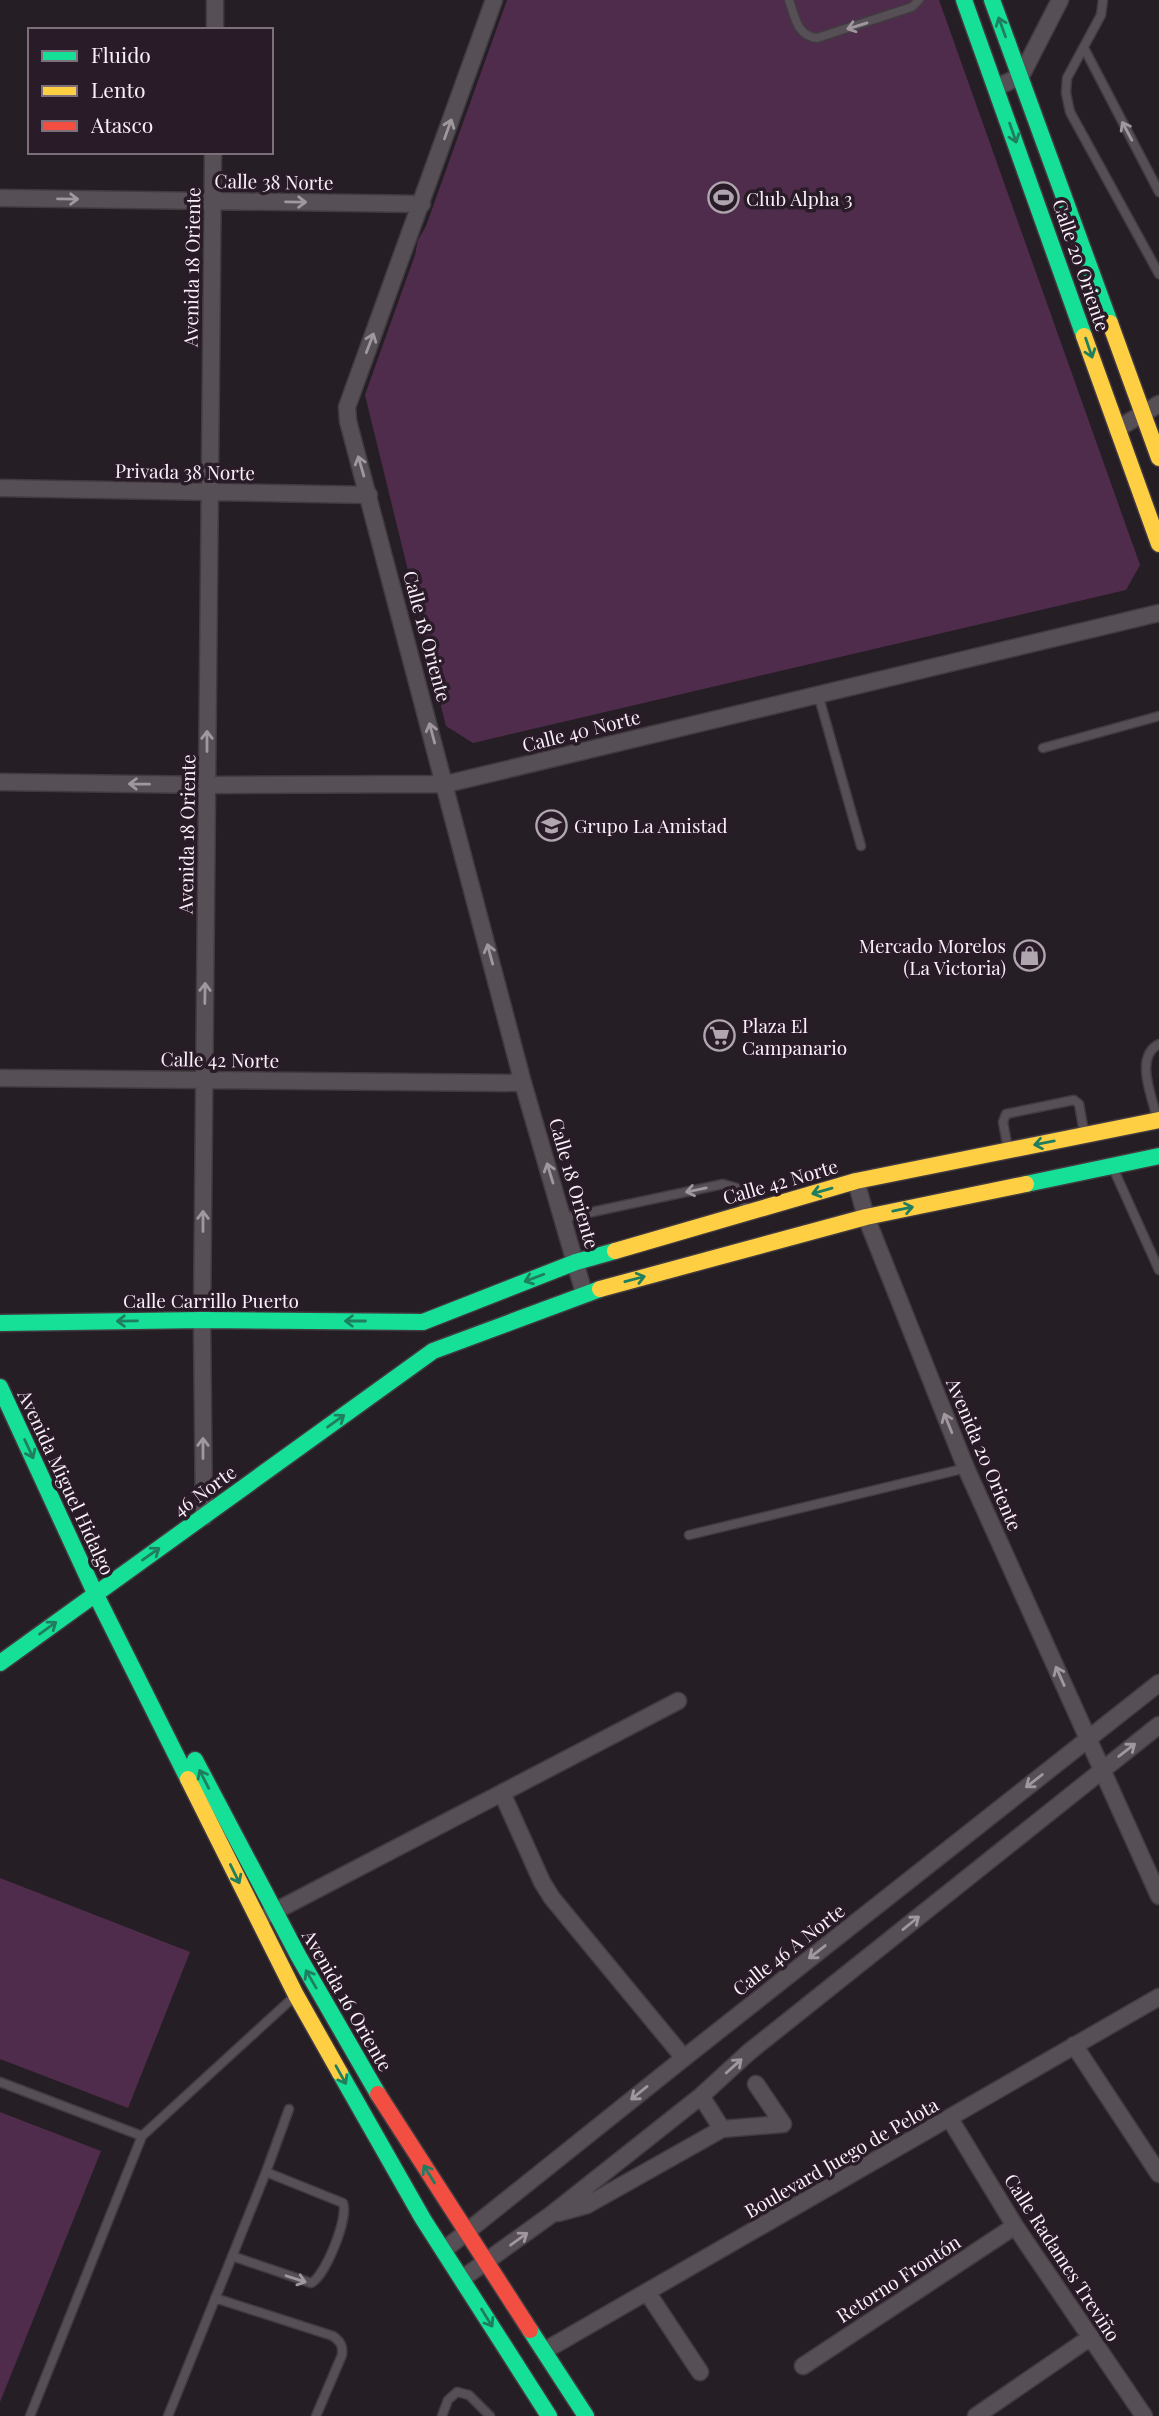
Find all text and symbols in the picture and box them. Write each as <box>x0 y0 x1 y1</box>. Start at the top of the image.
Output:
one-way arrow <box>995 17 1008 39</box>
one-way arrow <box>847 20 869 33</box>
legend <box>28 28 273 154</box>
text: Fluido <box>91 40 151 68</box>
text: Lento <box>91 75 145 103</box>
text: Atasco <box>90 110 153 138</box>
one-way arrow <box>443 119 455 141</box>
one-way arrow <box>1120 121 1134 142</box>
one-way arrow <box>1008 122 1020 144</box>
street label: Calle 38 Norte <box>214 167 334 195</box>
sports icon: Club Alpha 3 <box>706 181 740 215</box>
place label: Club Alpha 3 <box>746 185 852 211</box>
street label: Avenida 18 Oriente <box>177 187 205 348</box>
one-way arrow <box>56 192 79 205</box>
one-way arrow <box>284 195 307 209</box>
street label: Calle 20 Oriente <box>1047 195 1117 335</box>
one-way arrow <box>364 332 377 354</box>
one-way arrow <box>1084 336 1096 358</box>
one-way arrow <box>354 456 367 478</box>
street label: Privada 38 Norte <box>115 457 255 485</box>
street label: Calle 18 Oriente <box>398 568 458 704</box>
street label: Calle 40 Norte <box>519 703 643 757</box>
one-way arrow <box>425 723 438 745</box>
one-way arrow <box>201 730 214 753</box>
street label: Avenida 18 Oriente <box>172 754 200 915</box>
one-way arrow <box>128 777 151 790</box>
school or university icon: Grupo La Amistad <box>534 808 568 842</box>
place label: Grupo La Amistad <box>574 812 728 838</box>
place label: Mercado Morelos (La Victoria) <box>859 932 1006 980</box>
shop icon: Mercado Morelos (La Victoria) <box>1012 939 1046 973</box>
one-way arrow <box>483 943 496 965</box>
one-way arrow <box>198 982 212 1005</box>
place label: Plaza El Campanario <box>742 1012 847 1060</box>
supermarket icon: Plaza El Campanario <box>702 1019 736 1053</box>
street label: Calle 42 Norte <box>160 1045 280 1073</box>
street label: Calle 18 Oriente <box>544 1115 606 1251</box>
one-way arrow <box>1033 1137 1056 1151</box>
street label: Calle 42 Norte <box>719 1152 841 1210</box>
one-way arrow <box>543 1162 556 1184</box>
one-way arrow <box>685 1183 708 1197</box>
one-way arrow <box>811 1185 833 1198</box>
one-way arrow <box>891 1201 914 1215</box>
one-way arrow <box>196 1210 210 1233</box>
one-way arrow <box>623 1272 646 1285</box>
one-way arrow <box>523 1273 545 1286</box>
street label: Calle Carrillo Puerto <box>123 1287 299 1313</box>
one-way arrow <box>116 1314 139 1328</box>
one-way arrow <box>343 1314 366 1328</box>
street label: Avenida 20 Oriente <box>941 1373 1029 1534</box>
street label: Avenida Miguel Hidalgo <box>12 1384 121 1579</box>
one-way arrow <box>941 1413 954 1435</box>
one-way arrow <box>326 1414 345 1428</box>
one-way arrow <box>196 1437 210 1460</box>
one-way arrow <box>22 1438 36 1459</box>
street label: 46 Norte <box>167 1458 241 1522</box>
one-way arrow <box>141 1547 160 1561</box>
one-way arrow <box>38 1621 57 1636</box>
one-way arrow <box>1053 1666 1066 1687</box>
one-way arrow <box>1117 1743 1136 1758</box>
one-way arrow <box>197 1769 210 1790</box>
one-way arrow <box>1026 1773 1044 1788</box>
one-way arrow <box>229 1863 243 1884</box>
street label: Calle 46 A Norte <box>727 1897 849 2001</box>
one-way arrow <box>901 1916 920 1931</box>
street label: Avenida 16 Oriente <box>296 1924 399 2076</box>
one-way arrow <box>809 1945 827 1960</box>
one-way arrow <box>304 1970 318 1990</box>
one-way arrow <box>725 2058 743 2074</box>
one-way arrow <box>334 2065 348 2085</box>
one-way arrow <box>630 2086 648 2101</box>
street label: Boulevard Juego de Pelota <box>739 2091 943 2223</box>
one-way arrow <box>422 2164 436 2184</box>
street label: Calle Radames Treviño <box>999 2168 1127 2346</box>
street label: Retorno Frontón <box>831 2228 966 2328</box>
one-way arrow <box>509 2232 528 2247</box>
one-way arrow <box>285 2274 307 2286</box>
one-way arrow <box>481 2307 495 2327</box>

